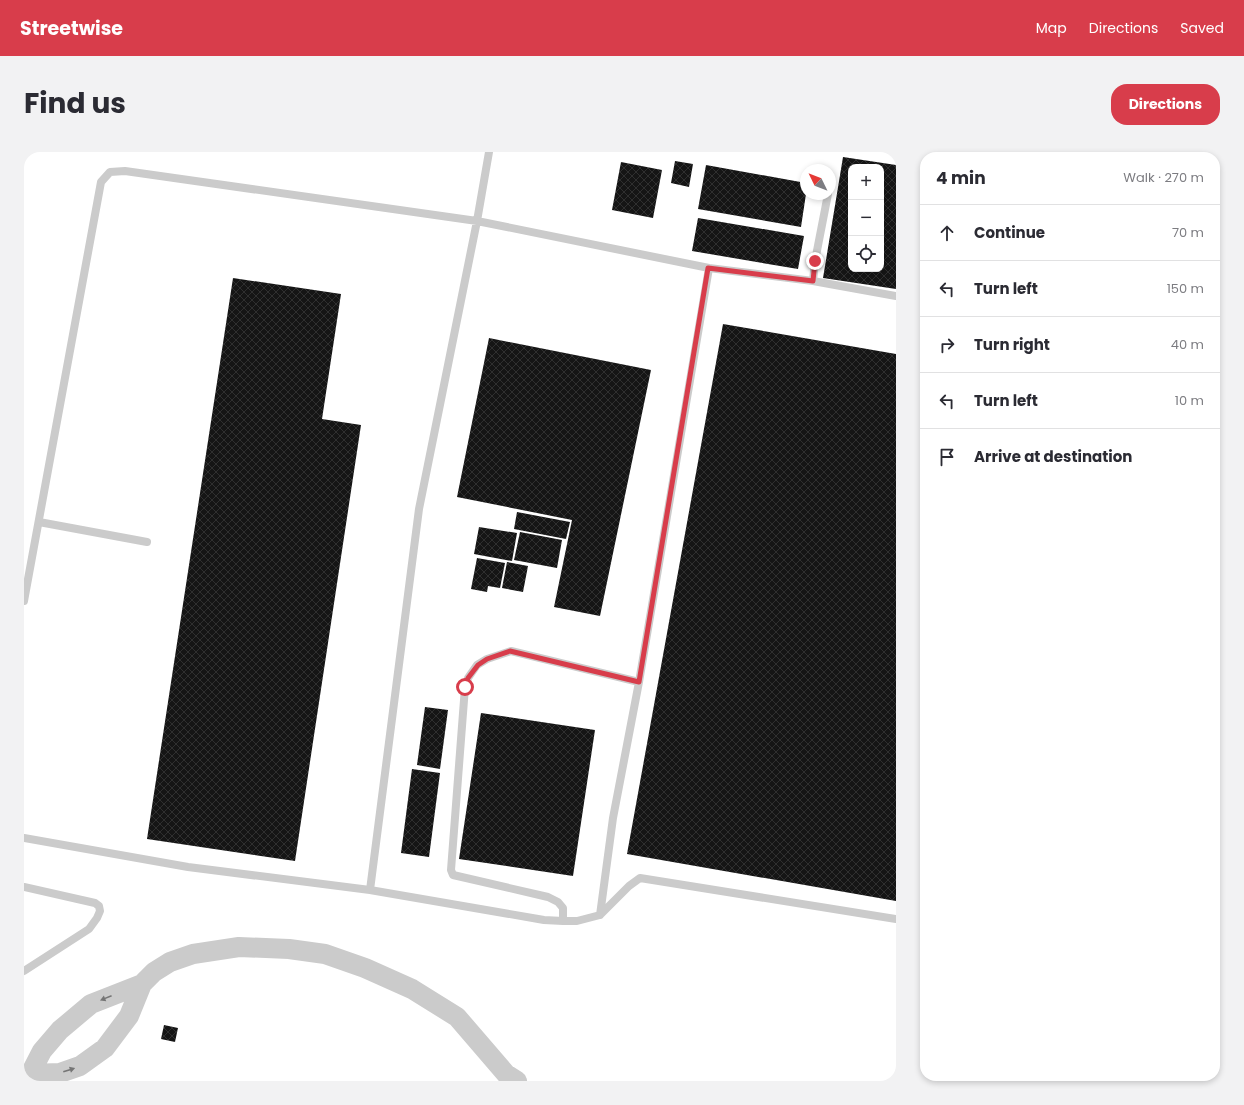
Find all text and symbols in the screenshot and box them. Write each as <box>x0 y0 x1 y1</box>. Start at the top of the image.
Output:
text: Streetwise <box>20 15 123 42</box>
text: Map <box>1036 18 1067 38</box>
text: Directions <box>1089 18 1158 38</box>
text: Saved <box>1180 18 1224 38</box>
text: Find us <box>24 84 126 123</box>
button: Directions <box>1111 84 1220 125</box>
north arrow <box>800 164 836 200</box>
map controls <box>848 164 884 272</box>
button: + <box>848 164 884 200</box>
text: 4 min <box>936 166 986 190</box>
text: Walk · 270 m <box>1123 168 1204 187</box>
button: − <box>848 200 884 236</box>
icon: ahead <box>936 222 958 244</box>
text: Continue <box>974 222 1045 243</box>
text: 70 m <box>1172 223 1204 242</box>
button: locate <box>848 236 884 272</box>
route end <box>806 252 824 270</box>
icon: left <box>936 278 958 300</box>
text: Turn left <box>974 278 1038 299</box>
text: 150 m <box>1167 279 1204 298</box>
icon: right <box>936 334 958 356</box>
text: Turn right <box>974 334 1050 355</box>
text: 40 m <box>1171 335 1204 354</box>
icon: left <box>936 390 958 412</box>
text: Turn left <box>974 390 1038 411</box>
text: 10 m <box>1175 391 1204 410</box>
icon: arrive <box>936 446 958 468</box>
text: Arrive at destination <box>974 446 1132 467</box>
route start <box>456 678 474 696</box>
one-way arrow <box>100 995 111 1001</box>
one-way arrow <box>63 1067 75 1073</box>

